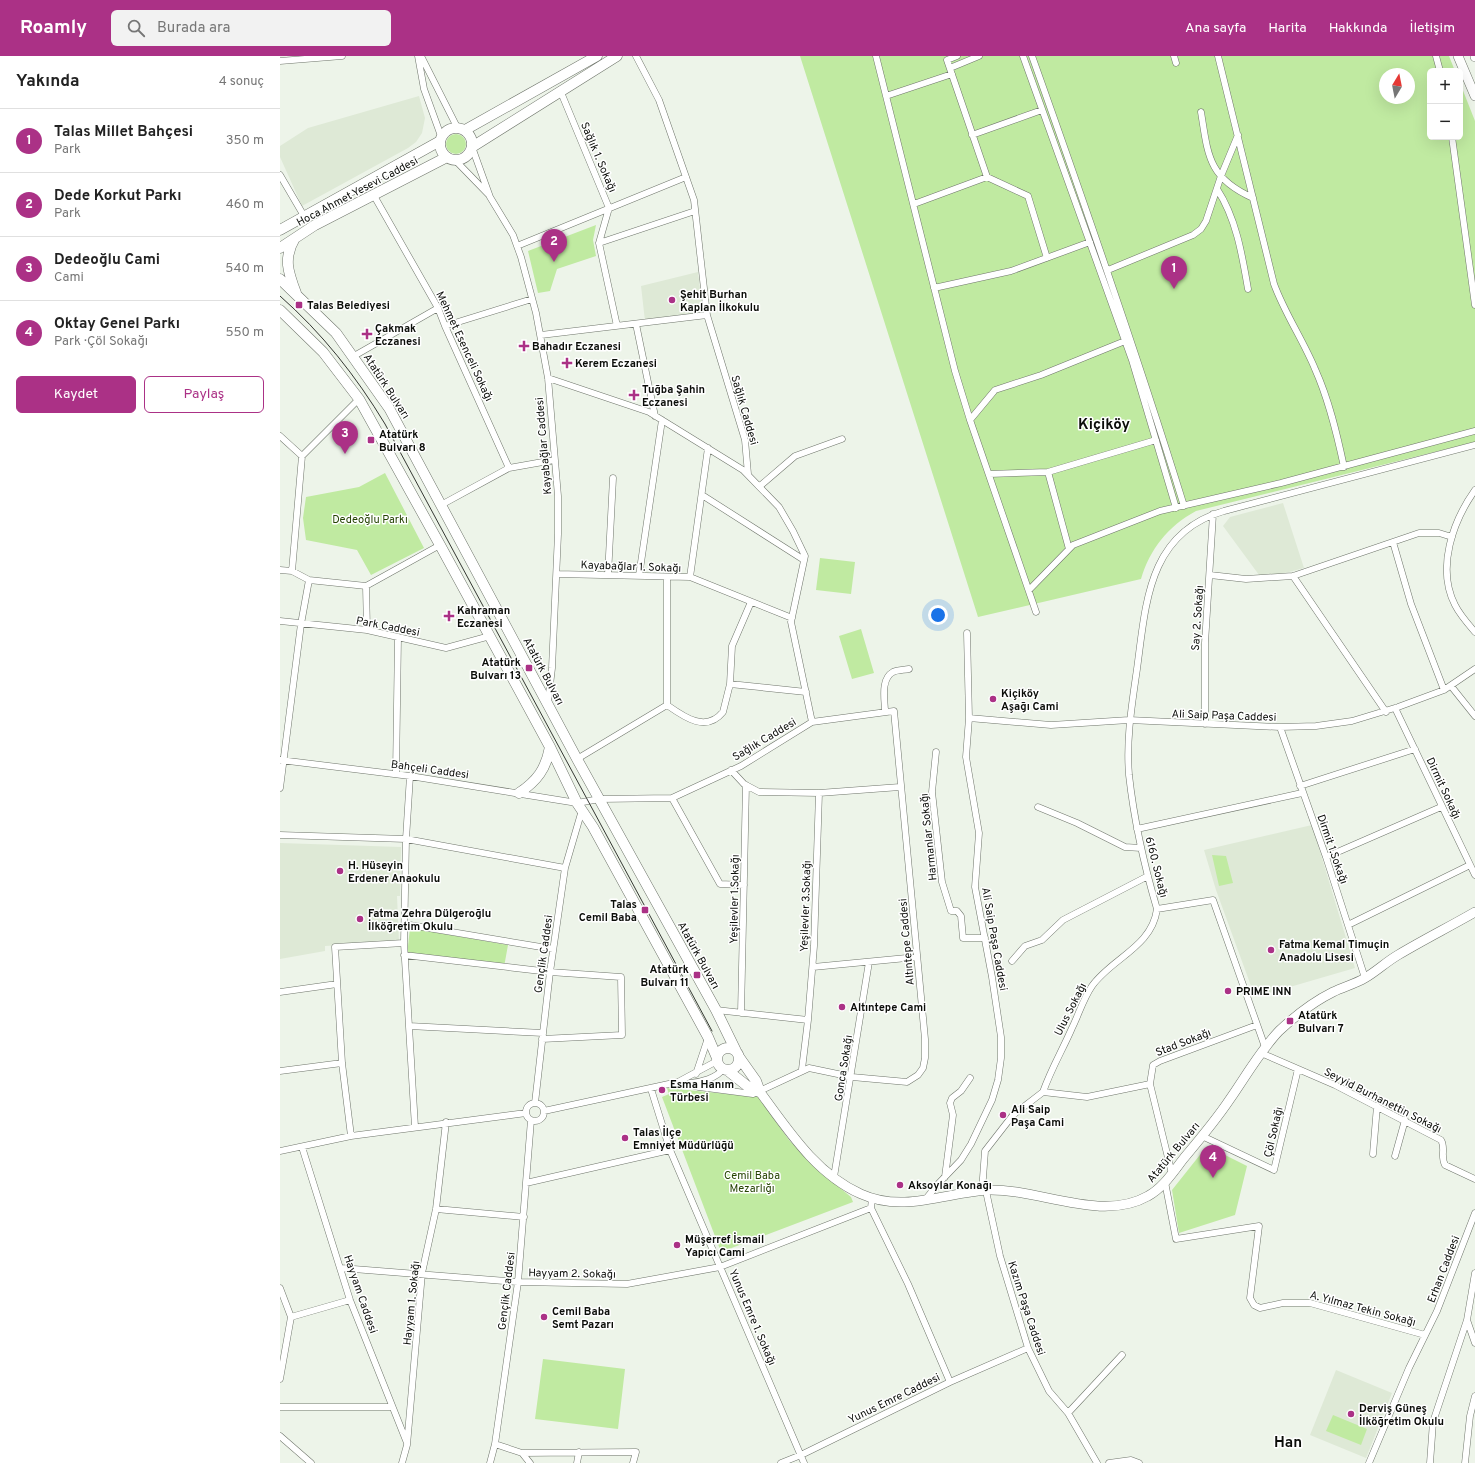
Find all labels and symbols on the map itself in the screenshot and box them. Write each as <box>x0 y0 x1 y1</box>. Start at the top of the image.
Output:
north arrow <box>1379 68 1415 104</box>
street label: Sağlık 1. Sokağı <box>577 120 619 195</box>
street label: Hoca Ahmet Yesevi Caddesi <box>294 154 421 230</box>
pin: 2 <box>541 229 567 262</box>
pin: 1 <box>1161 256 1187 289</box>
place label: Şehit Burhan Kaplan İlkokulu <box>680 288 759 315</box>
street label: Mehmet Esenceli Sokağı <box>432 289 496 404</box>
marker: Şehit Burhan Kaplan İlkokulu <box>667 295 677 305</box>
place label: Talas Belediyesi <box>307 299 390 313</box>
marker: Talas Belediyesi <box>294 300 304 310</box>
place label: Çakmak Eczanesi <box>375 322 421 349</box>
marker: Çakmak Eczanesi <box>362 329 372 339</box>
place label: Bahadır Eczanesi <box>532 340 621 354</box>
marker: Bahadır Eczanesi <box>519 341 529 351</box>
street label: Atatürk Bulvarı <box>360 351 412 422</box>
place label: Kerem Eczanesi <box>575 357 657 371</box>
marker: Kerem Eczanesi <box>562 358 572 368</box>
street label: Sağlık Caddesi <box>727 374 761 447</box>
place label: Tuğba Şahin Eczanesi <box>642 383 705 410</box>
marker: Tuğba Şahin Eczanesi <box>629 390 639 400</box>
street label: Kayabağlar Caddesi <box>533 397 555 495</box>
district label: Kiçiköy <box>1078 416 1130 435</box>
pin: 3 <box>332 421 358 454</box>
place label: Atatürk Bulvarı 8 <box>379 428 426 455</box>
marker: Atatürk Bulvarı 8 <box>366 435 376 445</box>
park label: Dedeoğlu Parkı <box>332 513 408 527</box>
street label: Kayabağlar 1. Sokağı <box>580 558 682 576</box>
street label: Say 2. Sokağı <box>1189 585 1207 651</box>
place label: Kahraman Eczanesi <box>457 604 510 631</box>
your location <box>928 605 948 625</box>
marker: Kahraman Eczanesi <box>444 611 454 621</box>
street label: Park Caddesi <box>355 614 421 640</box>
street label: Atatürk Bulvarı <box>519 635 567 708</box>
place label: Atatürk Bulvarı 13 <box>470 656 521 683</box>
marker: Atatürk Bulvarı 13 <box>524 663 534 673</box>
place label: Kiçiköy Aşağı Cami <box>1001 687 1059 714</box>
marker: Kiçiköy Aşağı Cami <box>988 694 998 704</box>
street label: Ali Saip Paşa Caddesi <box>1171 707 1277 725</box>
street label: Sağlık Caddesi <box>730 715 799 764</box>
street label: Dirmit Sokağı <box>1423 755 1463 822</box>
street label: Bahçeli Caddesi <box>390 758 470 782</box>
street label: Harmanlar Sokağı <box>917 793 941 881</box>
street label: Dirmit 1.Sokağı <box>1314 813 1351 886</box>
street label: 6160. Sokağı <box>1142 835 1170 899</box>
street label: Yeşilevler 1.Sokağı <box>727 854 743 944</box>
place label: H. Hüseyin Erdener Anaokulu <box>348 859 440 886</box>
street label: Yeşilevler 3.Sokağı <box>797 860 815 952</box>
marker: H. Hüseyin Erdener Anaokulu <box>335 866 345 876</box>
street label: Ali Saip Paşa Caddesi <box>978 886 1010 992</box>
place label: Talas Cemil Baba <box>579 898 637 925</box>
street label: Altıntepe Caddesi <box>896 898 918 986</box>
marker: Talas Cemil Baba <box>640 905 650 915</box>
place label: Fatma Zehra Dülgeroğlu İlköğretim Okulu <box>368 907 491 934</box>
marker: Fatma Zehra Dülgeroğlu İlköğretim Okulu <box>355 914 365 924</box>
street label: Gençlik Caddesi <box>532 914 556 994</box>
street label: Atatürk Bulvarı <box>674 919 722 992</box>
place label: Fatma Kemal Timuçin Anadolu Lisesi <box>1279 938 1389 965</box>
marker: Fatma Kemal Timuçin Anadolu Lisesi <box>1266 945 1276 955</box>
place label: Atatürk Bulvarı 11 <box>641 963 689 990</box>
marker: Atatürk Bulvarı 11 <box>692 970 702 980</box>
street label: Ulus Sokağı <box>1052 981 1090 1038</box>
place label: PRIME INN <box>1236 985 1291 999</box>
marker: PRIME INN <box>1223 986 1233 996</box>
place label: Altıntepe Cami <box>850 1001 926 1015</box>
marker: Altıntepe Cami <box>837 1002 847 1012</box>
place label: Atatürk Bulvarı 7 <box>1298 1009 1344 1036</box>
marker: Atatürk Bulvarı 7 <box>1285 1016 1295 1026</box>
street label: Stad Sokağı <box>1154 1026 1213 1060</box>
street label: Gonca Sokağı <box>832 1034 856 1102</box>
street label: Seyyid Burhanettin Sokağı <box>1321 1065 1444 1137</box>
place label: Esma Hanım Türbesi <box>670 1078 734 1105</box>
marker: Esma Hanım Türbesi <box>657 1085 667 1095</box>
place label: Ali Saip Paşa Cami <box>1011 1103 1064 1130</box>
street label: Çöl Sokağı <box>1261 1105 1287 1159</box>
marker: Ali Saip Paşa Cami <box>998 1110 1008 1120</box>
street label: Atatürk Bulvarı <box>1144 1120 1203 1186</box>
place label: Talas İlçe Emniyet Müdürlüğü <box>633 1125 734 1153</box>
marker: Talas İlçe Emniyet Müdürlüğü <box>620 1133 630 1143</box>
pin: 4 <box>1200 1145 1226 1178</box>
park label: Cemil Baba Mezarlığı <box>724 1169 780 1196</box>
place label: Aksoylar Konağı <box>908 1179 992 1193</box>
marker: Aksoylar Konağı <box>895 1180 905 1190</box>
place label: Müşerref İsmail Yapıcı Cami <box>685 1232 764 1260</box>
street label: Erhan Caddesi <box>1425 1234 1463 1305</box>
marker: Müşerref İsmail Yapıcı Cami <box>672 1240 682 1250</box>
street label: Gençlik Caddesi <box>495 1251 519 1331</box>
street label: Hayyam Caddesi <box>340 1253 380 1335</box>
street label: Kazım Paşa Caddesi <box>1004 1259 1048 1357</box>
street label: Hayyam 1. Sokağı <box>401 1260 423 1346</box>
street label: Hayyam 2. Sokağı <box>528 1266 616 1282</box>
street label: Yunus Emre 1. Sokağı <box>725 1267 779 1368</box>
street label: A. Yılmaz Tekin Sokağı <box>1308 1288 1417 1330</box>
place label: Cemil Baba Semt Pazarı <box>552 1305 614 1332</box>
marker: Cemil Baba Semt Pazarı <box>539 1312 549 1322</box>
street label: Yunus Emre Caddesi <box>846 1371 943 1427</box>
place label: Derviş Güneş İlköğretim Okulu <box>1359 1402 1444 1429</box>
marker: Derviş Güneş İlköğretim Okulu <box>1346 1409 1356 1419</box>
district label: Han <box>1274 1434 1302 1453</box>

